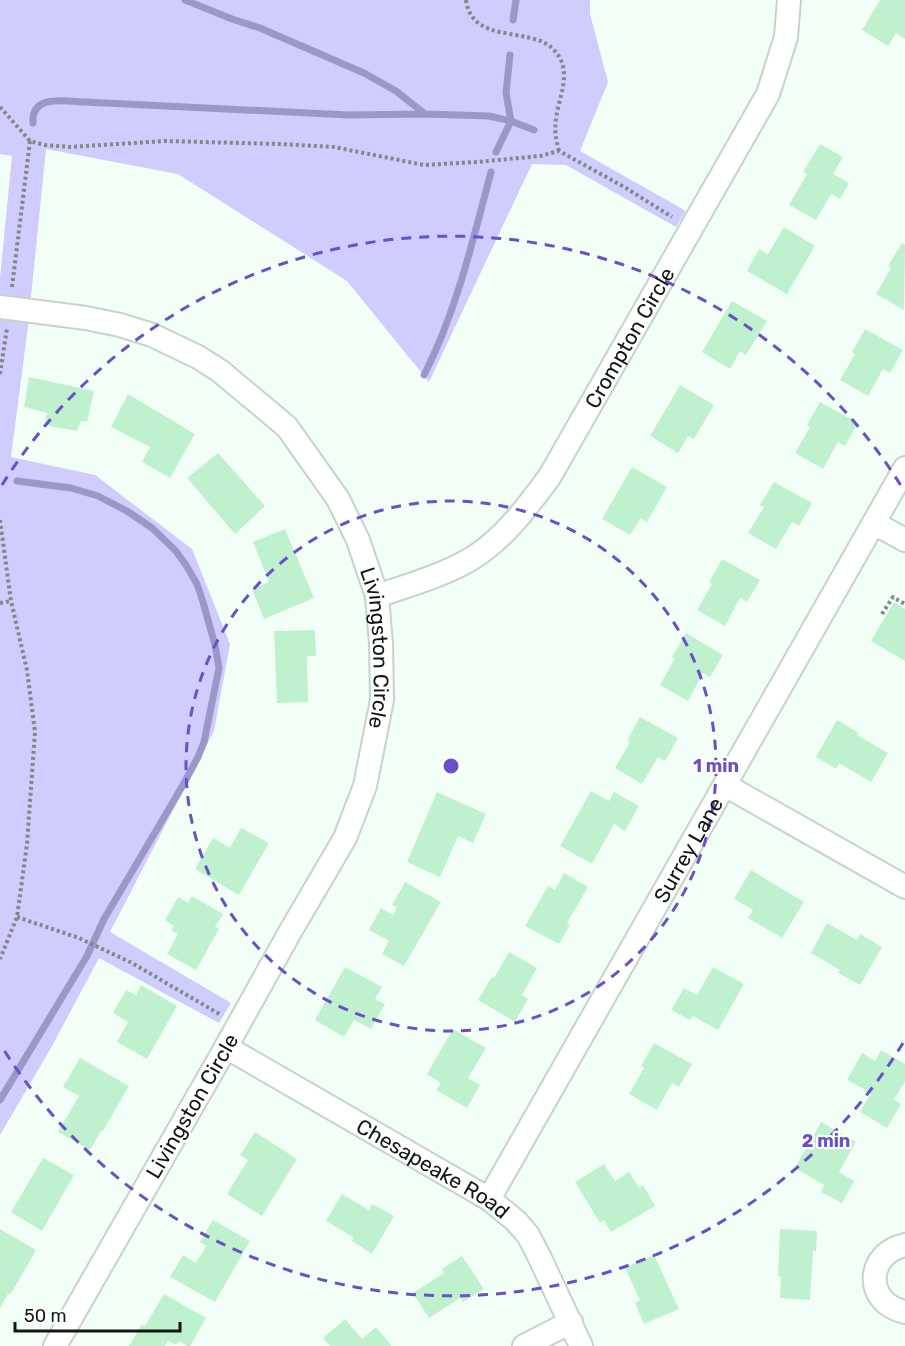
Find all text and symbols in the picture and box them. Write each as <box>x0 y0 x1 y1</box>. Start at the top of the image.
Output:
street label: Crompton Circle <box>579 262 679 412</box>
street label: Livingston Circle <box>356 564 395 731</box>
text: 1 min <box>693 755 739 777</box>
centre of rings <box>441 756 461 776</box>
street label: Surrey Lane <box>648 793 728 907</box>
street label: Livingston Circle <box>140 1029 244 1183</box>
street label: Chesapeake Road <box>352 1113 515 1223</box>
text: 2 min <box>802 1130 850 1152</box>
scale bar <box>15 1295 180 1333</box>
text: 50 m <box>24 1305 67 1327</box>

